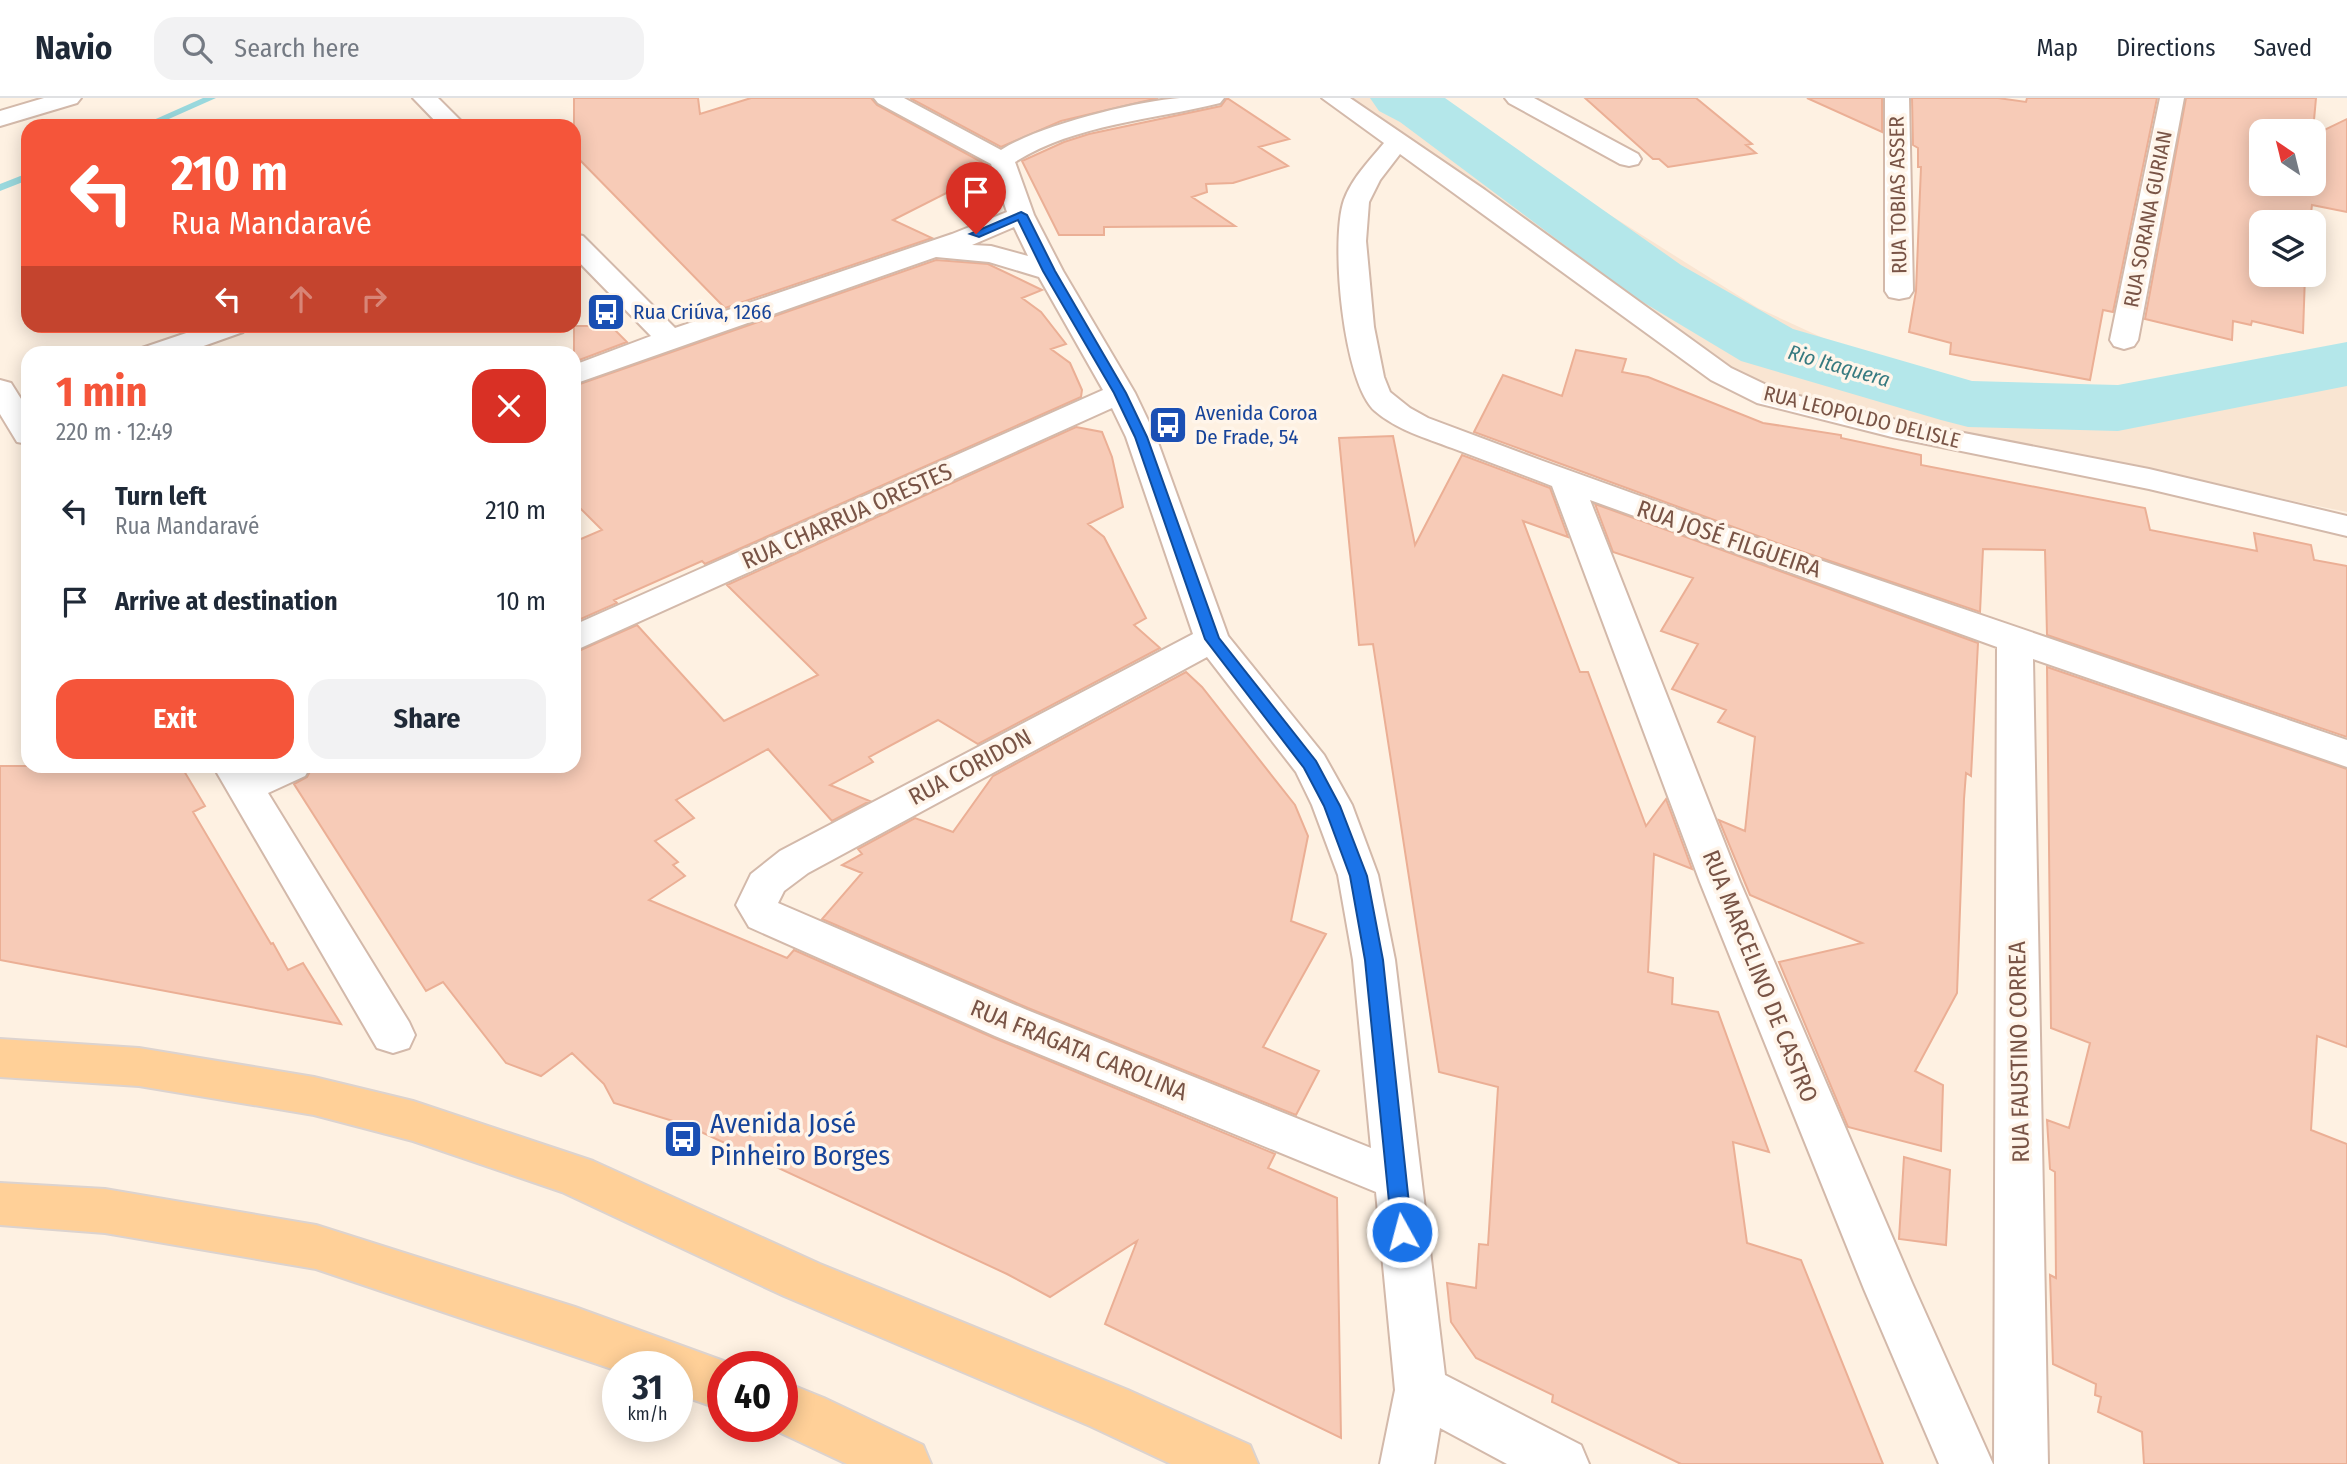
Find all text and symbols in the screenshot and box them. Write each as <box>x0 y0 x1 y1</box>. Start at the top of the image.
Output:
search box <box>154 17 644 80</box>
text: Navio <box>35 28 112 68</box>
icon: search <box>178 29 216 67</box>
text: Search here <box>234 33 360 64</box>
text: Map <box>2037 34 2078 62</box>
text: Directions <box>2116 34 2215 62</box>
text: Saved <box>2253 34 2312 62</box>
street label: RUA TOBIAS ASSER <box>1884 115 1912 274</box>
north arrow <box>2249 119 2326 196</box>
map controls <box>2249 119 2326 287</box>
street label: RUA SORANA GURIAN <box>2118 128 2178 310</box>
text: 210 m <box>171 144 288 203</box>
icon: left <box>56 147 147 238</box>
pin <box>946 162 1006 234</box>
icon: arrive <box>957 173 995 211</box>
text: Rua Mandaravé <box>171 204 372 242</box>
button: layers <box>2249 210 2326 287</box>
icon: left <box>209 280 247 318</box>
icon: ahead <box>282 280 320 318</box>
icon: right <box>355 280 393 318</box>
bus stop icon: Rua Criúva, 1266 <box>585 291 627 333</box>
place label: Rua Criúva, 1266 <box>633 299 772 325</box>
water label: Rio Itaquera <box>1785 339 1893 393</box>
text: 1 min <box>56 367 147 417</box>
button: close <box>472 369 546 443</box>
street label: RUA LEOPOLDO DELISLE <box>1761 380 1963 454</box>
place label: Avenida Coroa De Frade, 54 <box>1195 400 1318 450</box>
bus stop icon: Avenida Coroa De Frade, 54 <box>1147 404 1189 446</box>
text: 220 m · 12:49 <box>56 418 173 446</box>
street label: RUA CHARRUA ORESTES <box>738 457 956 575</box>
text: Turn left <box>115 481 207 512</box>
icon: left <box>56 492 94 530</box>
street label: RUA JOSÉ FILGUEIRA <box>1633 493 1825 584</box>
text: 210 m <box>485 495 546 526</box>
text: Rua Mandaravé <box>115 512 259 540</box>
icon: arrive <box>56 583 94 621</box>
text: Arrive at destination <box>115 586 338 617</box>
text: 10 m <box>496 586 546 617</box>
button: Exit <box>56 679 294 759</box>
button: Share <box>308 679 546 759</box>
street label: RUA CORIDON <box>904 723 1036 811</box>
street label: RUA MARCELINO DE CASTRO <box>1697 846 1823 1106</box>
street label: RUA FAUSTINO CORREA <box>2003 941 2035 1163</box>
street label: RUA FRAGATA CAROLINA <box>967 994 1192 1106</box>
place label: Avenida José Pinheiro Borges <box>710 1107 890 1172</box>
bus stop icon: Avenida José Pinheiro Borges <box>662 1118 704 1160</box>
position arrow <box>1365 1195 1439 1269</box>
speed limit sign: 40 <box>707 1351 798 1442</box>
text: 31 <box>632 1366 663 1408</box>
text: km/h <box>627 1403 668 1425</box>

